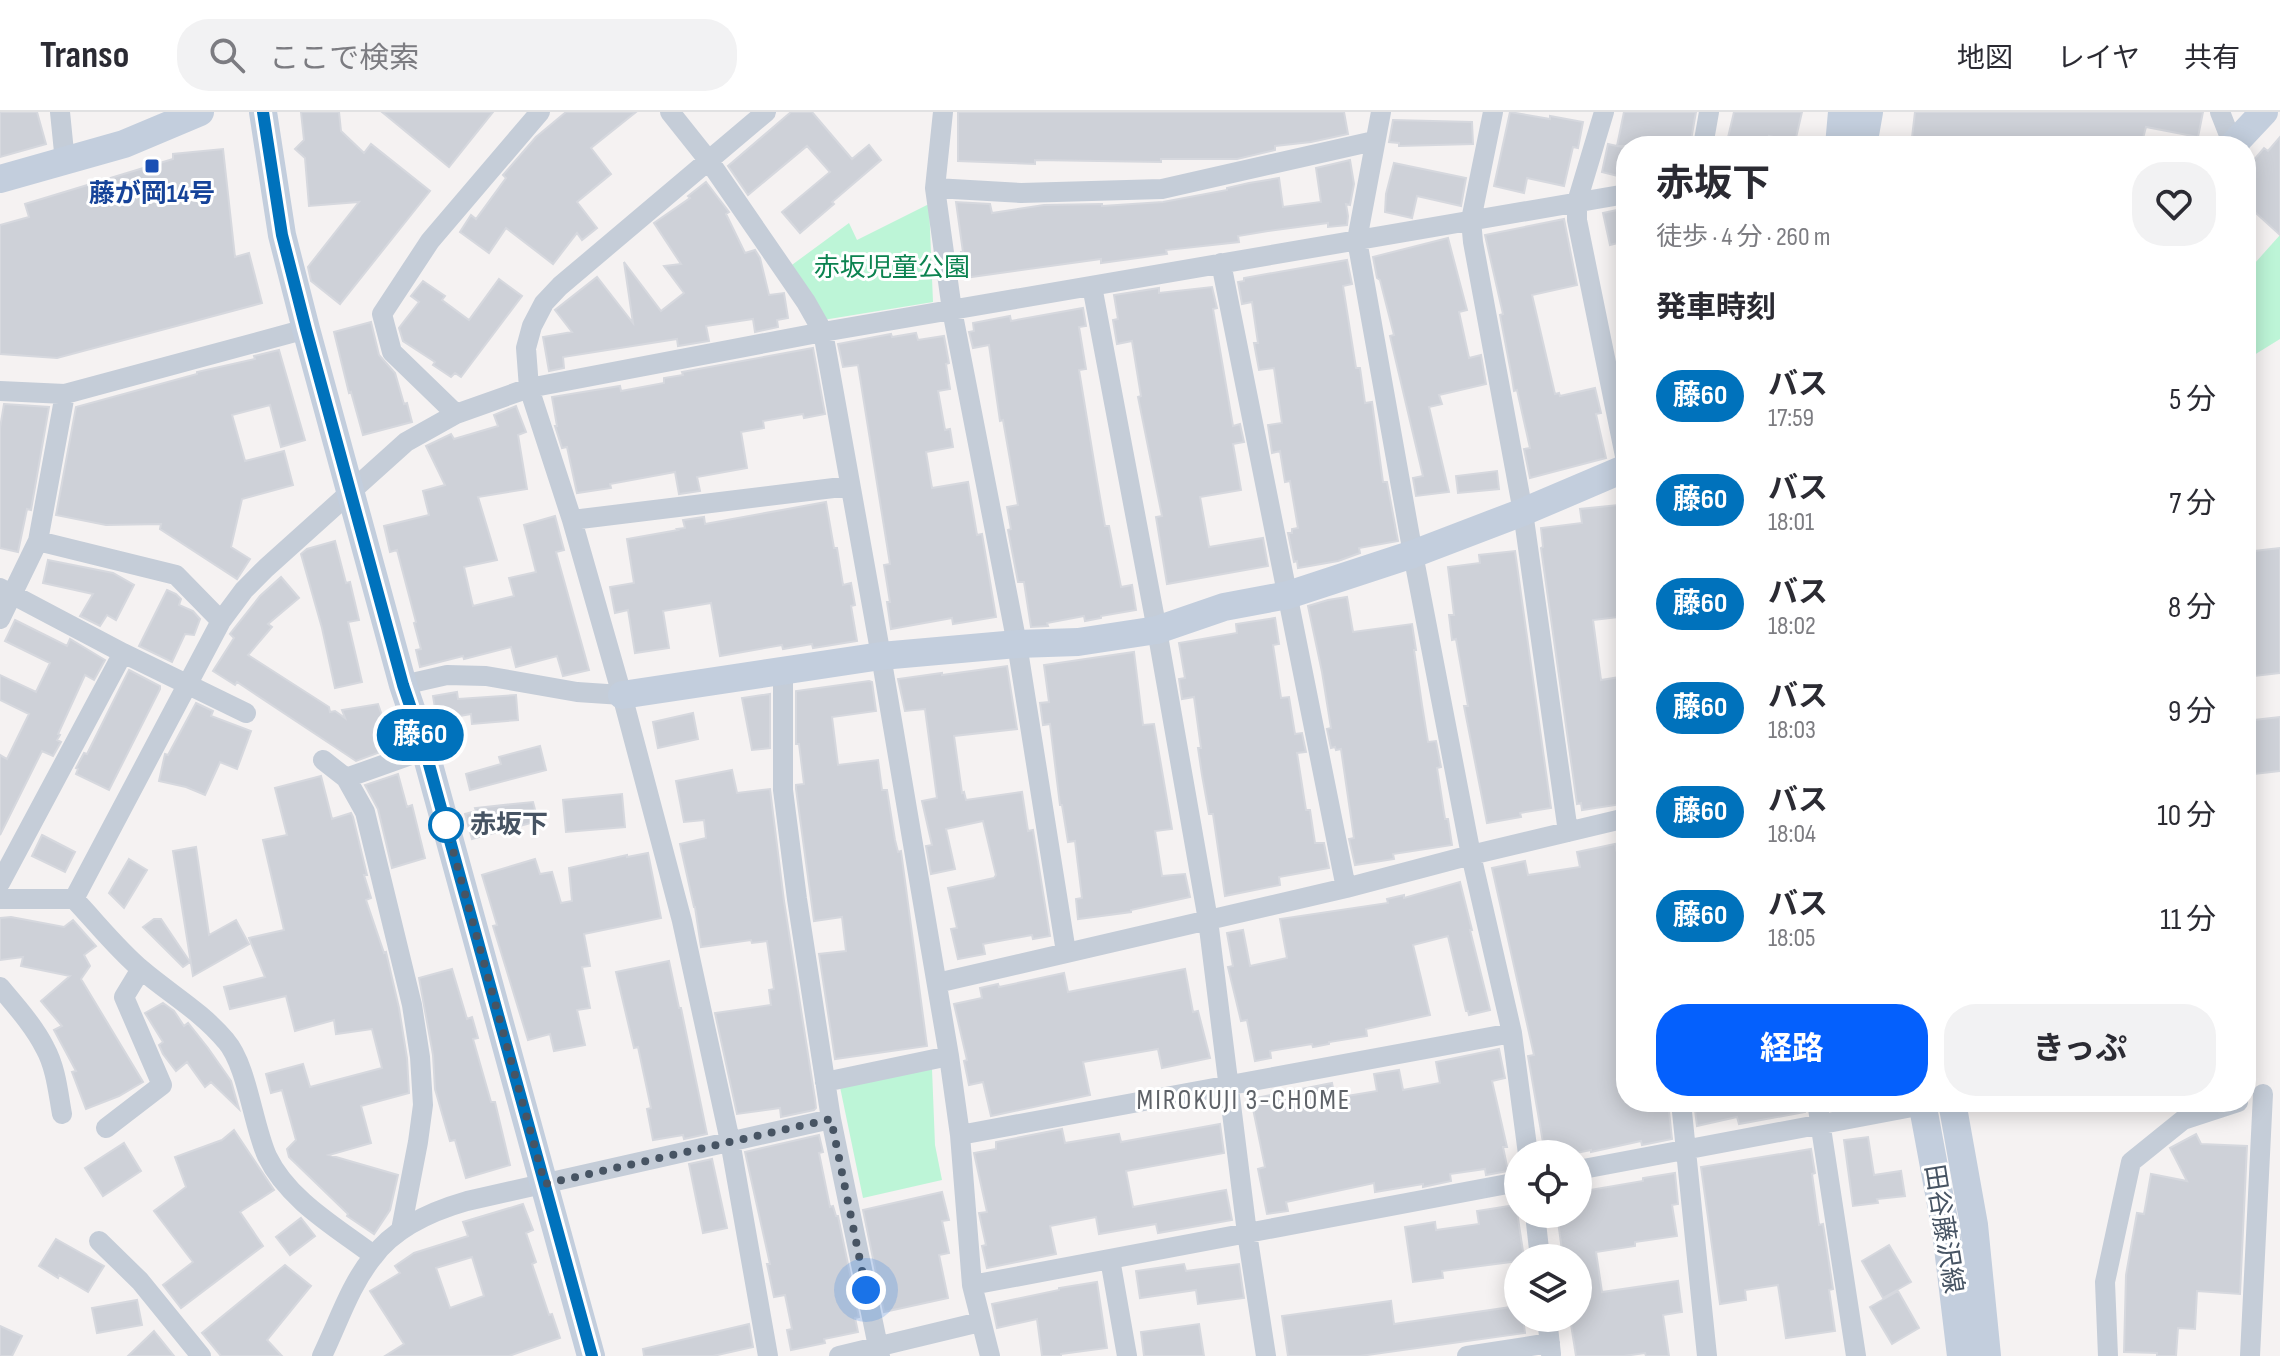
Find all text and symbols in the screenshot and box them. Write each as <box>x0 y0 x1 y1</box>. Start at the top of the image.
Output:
search box <box>177 19 737 91</box>
text: Transo <box>40 33 129 78</box>
icon: search <box>205 33 249 77</box>
text: ここで検索 <box>269 41 419 77</box>
text: 地図 <box>1957 42 2013 75</box>
text: レイヤ <box>2057 42 2140 75</box>
text: 共有 <box>2184 42 2240 75</box>
marker: 藤が岡14号 <box>143 157 161 175</box>
text: 赤坂下 <box>1656 162 1770 207</box>
button: heart <box>2132 162 2216 246</box>
place label: 藤が岡14号 <box>89 179 215 210</box>
text: 徒歩 · 4 分 · 260 m <box>1656 222 1830 253</box>
park label: 赤坂児童公園 <box>814 253 970 284</box>
text: 発車時刻 <box>1656 290 1776 326</box>
text: バス <box>1768 367 1828 403</box>
text: 藤60 <box>1673 379 1727 412</box>
text: 5 分 <box>2169 382 2216 418</box>
text: 17:59 <box>1768 403 1814 434</box>
text: バス <box>1768 471 1828 507</box>
text: 藤60 <box>1673 483 1727 516</box>
text: 7 分 <box>2169 486 2216 522</box>
text: 18:01 <box>1768 507 1814 538</box>
text: バス <box>1768 575 1828 611</box>
text: 藤60 <box>1673 587 1727 620</box>
text: 8 分 <box>2168 590 2216 626</box>
text: 18:02 <box>1768 611 1816 642</box>
text: バス <box>1768 679 1828 715</box>
text: 藤60 <box>1673 691 1727 724</box>
text: 9 分 <box>2168 694 2216 730</box>
line badge: 藤60 <box>374 709 466 761</box>
text: 18:03 <box>1768 715 1816 746</box>
text: 藤60 <box>393 718 447 751</box>
text: バス <box>1768 783 1828 819</box>
text: 藤60 <box>1673 795 1727 828</box>
text: 10 分 <box>2157 798 2216 834</box>
marker: 赤坂下 <box>429 808 463 842</box>
place label: 赤坂下 <box>470 810 548 841</box>
text: 18:04 <box>1768 819 1816 850</box>
text: バス <box>1768 887 1828 923</box>
text: 藤60 <box>1673 899 1727 932</box>
text: 11 分 <box>2160 902 2216 938</box>
text: 18:05 <box>1768 923 1815 954</box>
button: 経路 <box>1656 1004 1928 1096</box>
button: きっぷ <box>1944 1004 2216 1096</box>
district label: MIROKUJI 3-CHOME <box>1137 1084 1351 1117</box>
map controls <box>1504 1140 1592 1332</box>
button: locate <box>1504 1140 1592 1228</box>
street label: 田谷藤沢線 <box>1918 1162 1968 1296</box>
button: layers <box>1504 1244 1592 1332</box>
your location <box>846 1270 886 1310</box>

